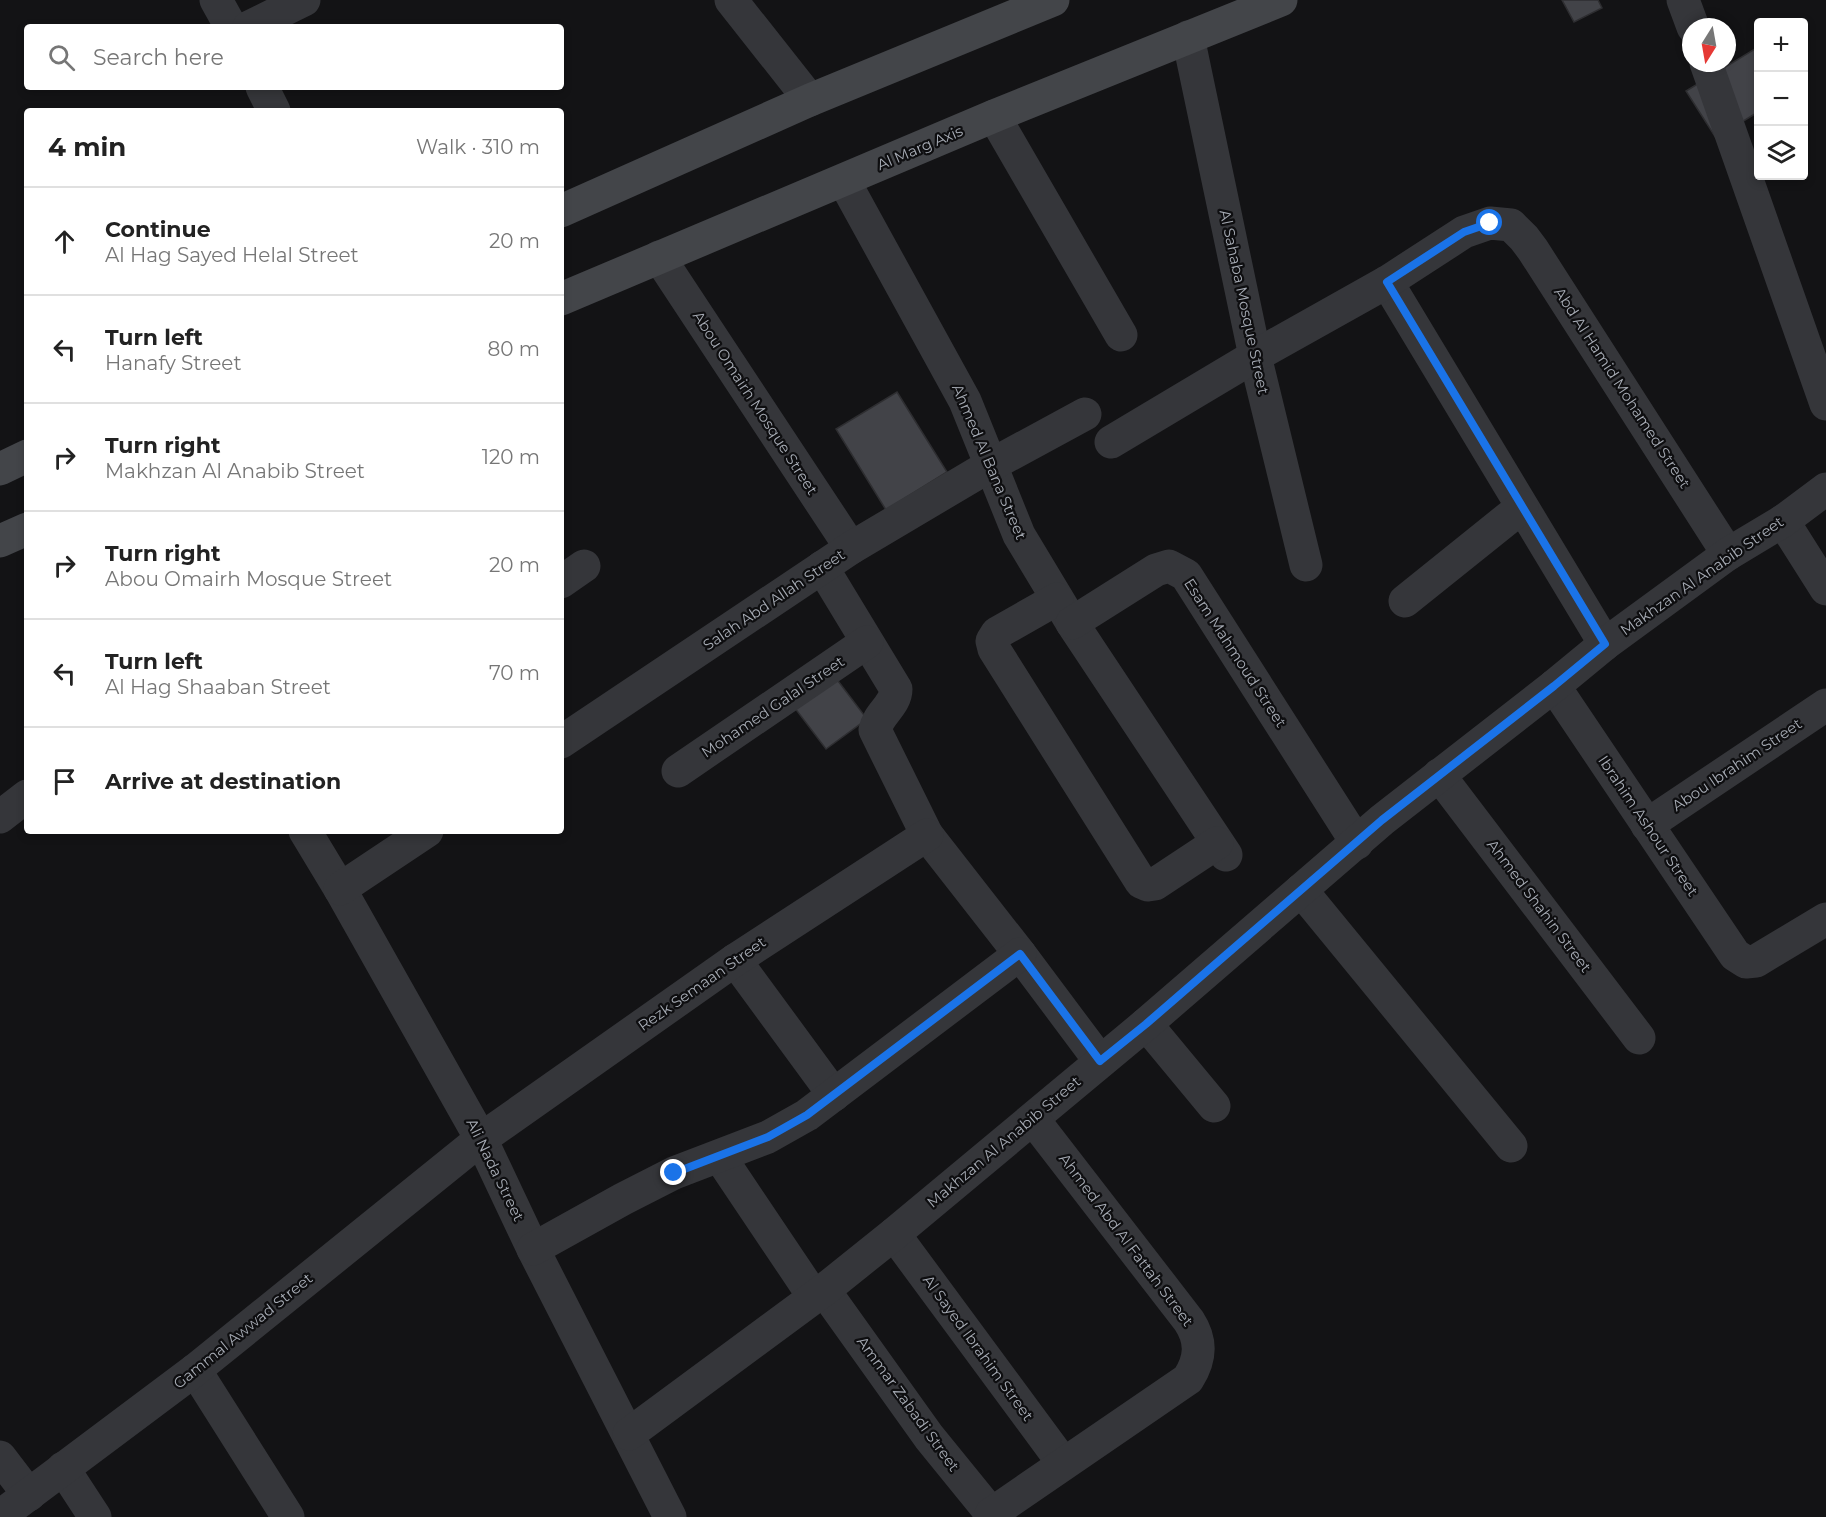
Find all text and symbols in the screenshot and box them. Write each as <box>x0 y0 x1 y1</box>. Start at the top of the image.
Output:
north arrow <box>1682 18 1736 72</box>
map controls <box>1754 18 1808 180</box>
button: + <box>1754 18 1808 72</box>
search box <box>24 24 564 90</box>
icon: search <box>45 41 78 74</box>
text: Search here <box>93 44 224 71</box>
button: − <box>1754 72 1808 126</box>
street label: Al Marg Axis <box>874 121 966 174</box>
button: layers <box>1754 126 1808 180</box>
text: 4 min <box>48 131 126 163</box>
text: Walk · 310 m <box>416 135 540 159</box>
street label: Al Sahaba Mosque Street <box>1216 208 1273 396</box>
route start <box>1476 209 1502 235</box>
text: Continue <box>105 216 211 243</box>
icon: ahead <box>48 225 81 258</box>
text: 20 m <box>489 229 540 253</box>
text: Al Hag Sayed Helal Street <box>105 243 359 267</box>
street label: Abd Al Hamid Mohamed Street <box>1550 284 1695 492</box>
street label: Abou Omairh Mosque Street <box>689 307 822 498</box>
text: Turn left <box>105 324 203 351</box>
icon: left <box>48 333 81 366</box>
text: 80 m <box>488 337 540 361</box>
text: Hanafy Street <box>105 351 242 375</box>
street label: Ahmed Al Bana Street <box>948 381 1031 542</box>
text: Turn right <box>105 432 220 459</box>
icon: right <box>48 441 81 474</box>
text: 120 m <box>482 445 540 469</box>
text: Makhzan Al Anabib Street <box>105 459 365 483</box>
street label: Makhzan Al Anabib Street <box>1616 512 1787 639</box>
text: Turn right <box>105 540 220 567</box>
street label: Salah Abd Allah Street <box>699 545 848 654</box>
icon: right <box>48 549 81 582</box>
text: 20 m <box>489 553 540 577</box>
text: Abou Omairh Mosque Street <box>105 567 392 591</box>
street label: Esam Mahmoud Street <box>1180 575 1291 731</box>
text: Turn left <box>105 648 203 675</box>
street label: Mohamed Galal Street <box>698 652 848 762</box>
icon: left <box>48 657 81 690</box>
text: 70 m <box>489 661 540 685</box>
text: Al Hag Shaaban Street <box>105 675 331 699</box>
street label: Abou Ibrahim Street <box>1668 714 1805 815</box>
street label: Ibrahim Ashour Street <box>1594 752 1703 900</box>
icon: arrive <box>48 765 81 798</box>
text: Arrive at destination <box>105 768 341 795</box>
street label: Ahmed Shahin Street <box>1483 835 1596 976</box>
street label: Rezk Semaan Street <box>634 932 769 1035</box>
street label: Makhzan Al Anabib Street <box>923 1072 1084 1212</box>
street label: Ali Nada Street <box>462 1115 529 1224</box>
street label: Ahmed Abd Al Fattah Street <box>1055 1149 1198 1330</box>
route end <box>660 1159 686 1185</box>
street label: Gammal Awwad Street <box>169 1269 316 1393</box>
street label: Al Sayed Ibrahim Street <box>919 1271 1038 1424</box>
street label: Ammar Zabadi Street <box>853 1332 964 1475</box>

